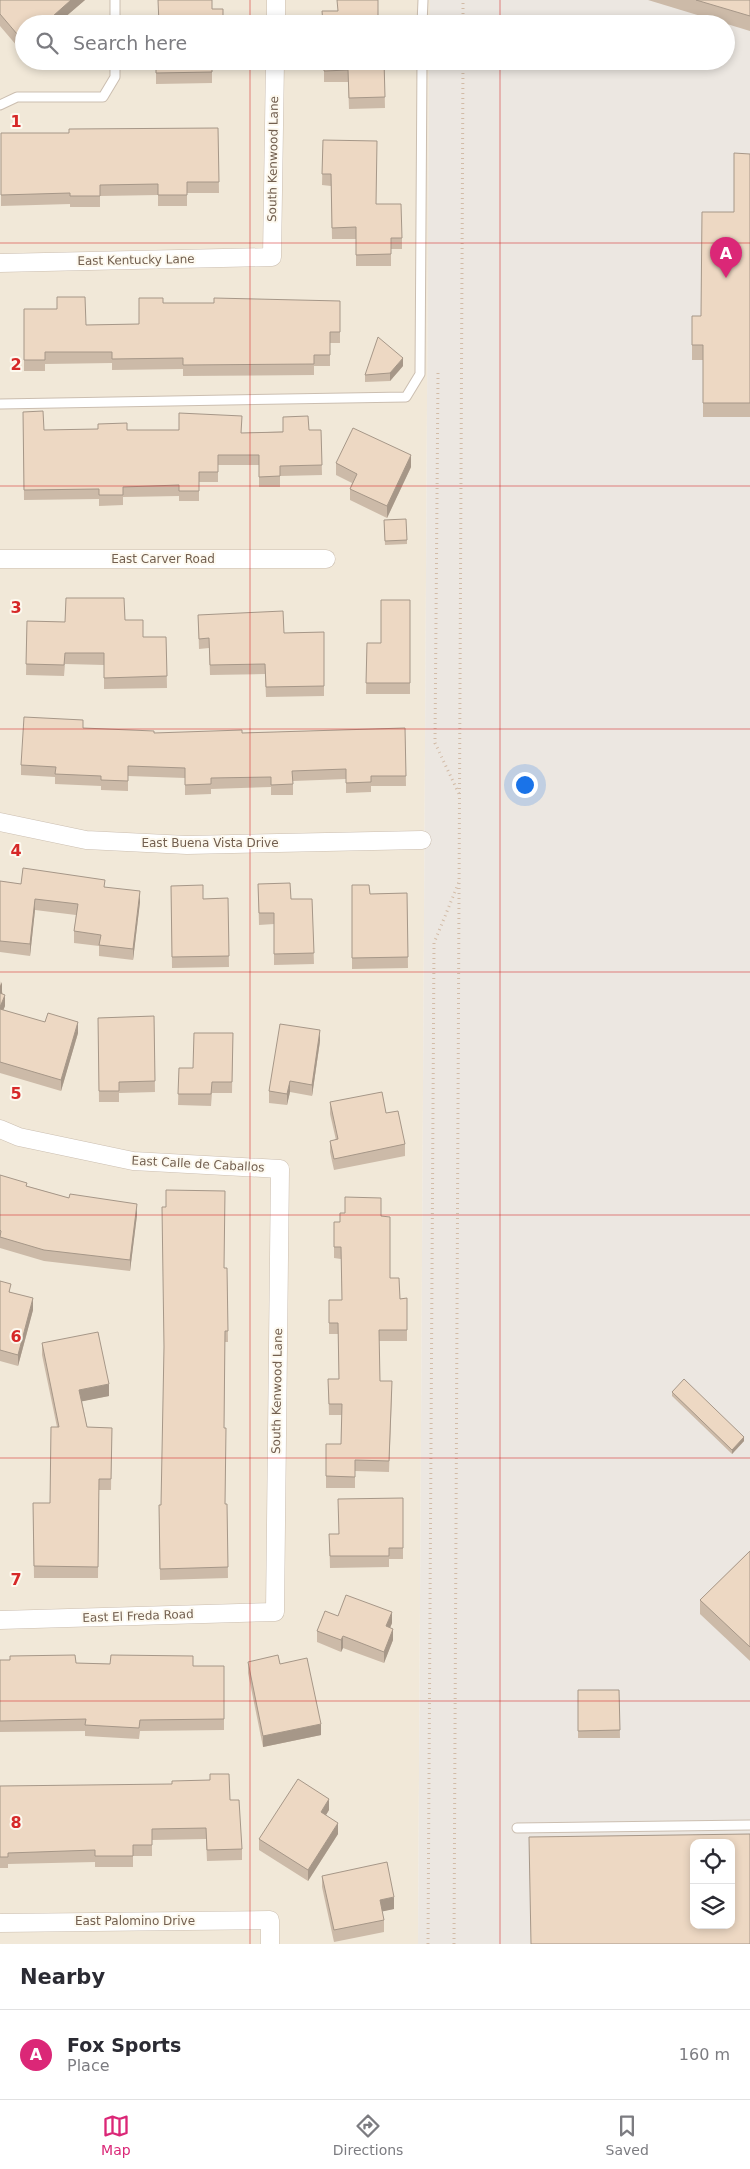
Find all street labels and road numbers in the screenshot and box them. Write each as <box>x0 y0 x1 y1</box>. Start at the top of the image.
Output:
street label: South Kenwood Lane <box>265 96 281 222</box>
street label: East Kentucky Lane <box>77 252 195 268</box>
street label: East Carver Road <box>111 552 215 566</box>
street label: East Buena Vista Drive <box>141 836 279 850</box>
street label: East Calle de Caballos <box>131 1154 265 1174</box>
street label: South Kenwood Lane <box>269 1328 285 1454</box>
street label: East El Freda Road <box>82 1607 194 1625</box>
street label: East Palomino Drive <box>75 1914 195 1928</box>

